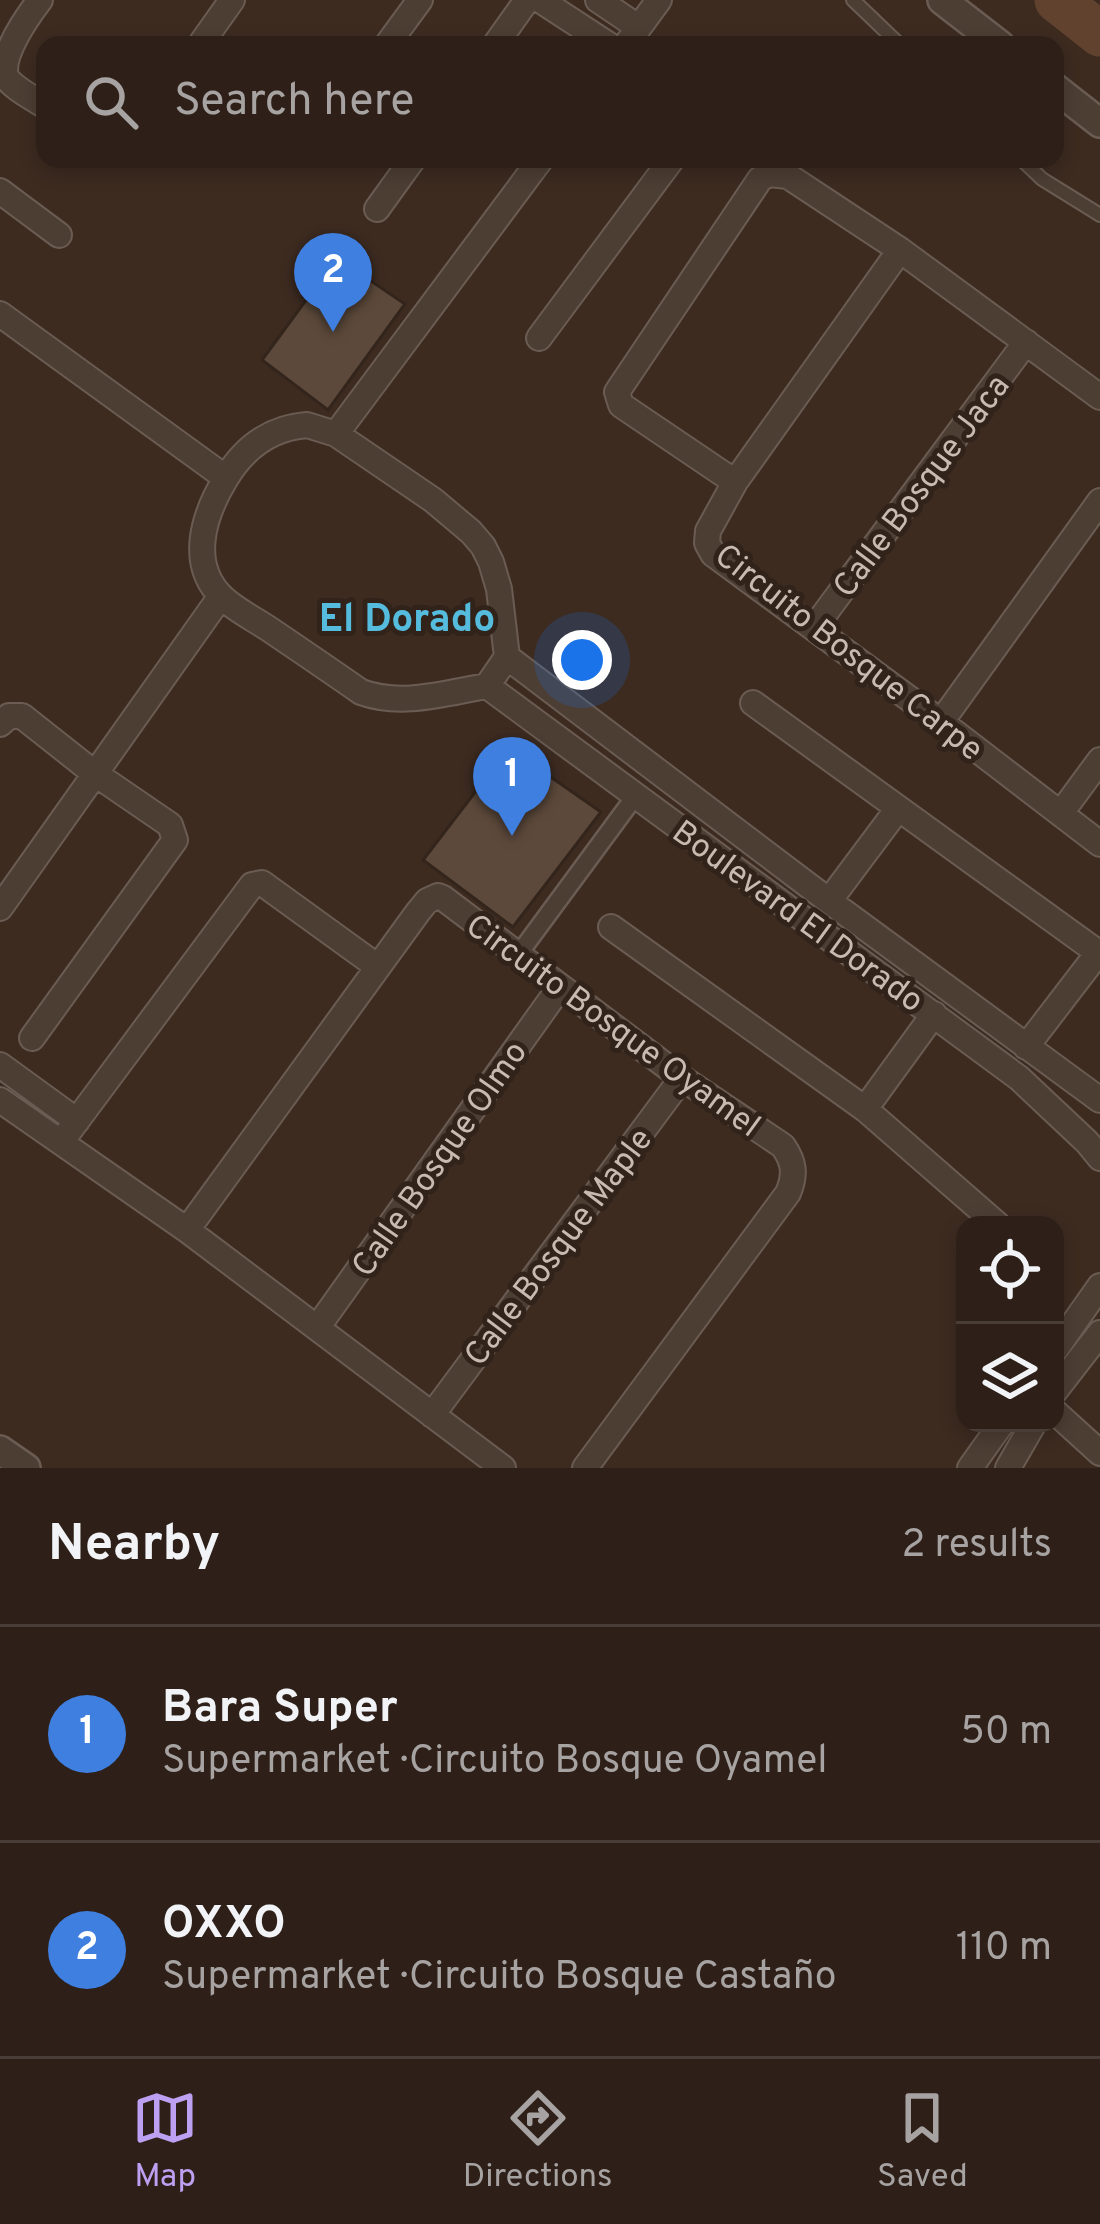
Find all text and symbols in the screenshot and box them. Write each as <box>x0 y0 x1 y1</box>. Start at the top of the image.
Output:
search box <box>36 36 1064 168</box>
icon: search <box>78 69 144 135</box>
text: Search here <box>174 74 414 131</box>
pin: 2 <box>294 233 372 332</box>
street label: Calle Bosque Jaca <box>826 368 1021 607</box>
street label: Circuito Bosque Carpe <box>705 536 990 772</box>
district label: El Dorado <box>319 597 495 646</box>
your location <box>552 630 612 690</box>
pin: 1 <box>473 737 551 836</box>
street label: Boulevard El Dorado <box>663 813 931 1024</box>
street label: Circuito Bosque Oyamel <box>456 906 767 1148</box>
street label: Calle Bosque Olmo <box>344 1034 538 1287</box>
street label: Calle Bosque Maple <box>457 1121 663 1376</box>
map controls <box>956 1216 1064 1432</box>
button: locate <box>956 1216 1064 1324</box>
button: layers <box>956 1324 1064 1432</box>
text: Nearby <box>48 1514 220 1579</box>
text: 2 results <box>901 1522 1052 1571</box>
text: Bara Super <box>162 1681 398 1738</box>
text: 1 <box>79 1709 95 1758</box>
text: 50 m <box>961 1709 1052 1758</box>
text: Supermarket · Circuito Bosque Oyamel <box>162 1738 827 1787</box>
text: OXXO <box>162 1897 286 1954</box>
text: 2 <box>75 1925 99 1974</box>
text: 110 m <box>956 1925 1052 1974</box>
text: Supermarket · Circuito Bosque Castaño <box>162 1954 836 2003</box>
tab: Map <box>132 2085 198 2199</box>
tab: Directions <box>463 2085 613 2199</box>
tab: Saved <box>877 2085 968 2199</box>

